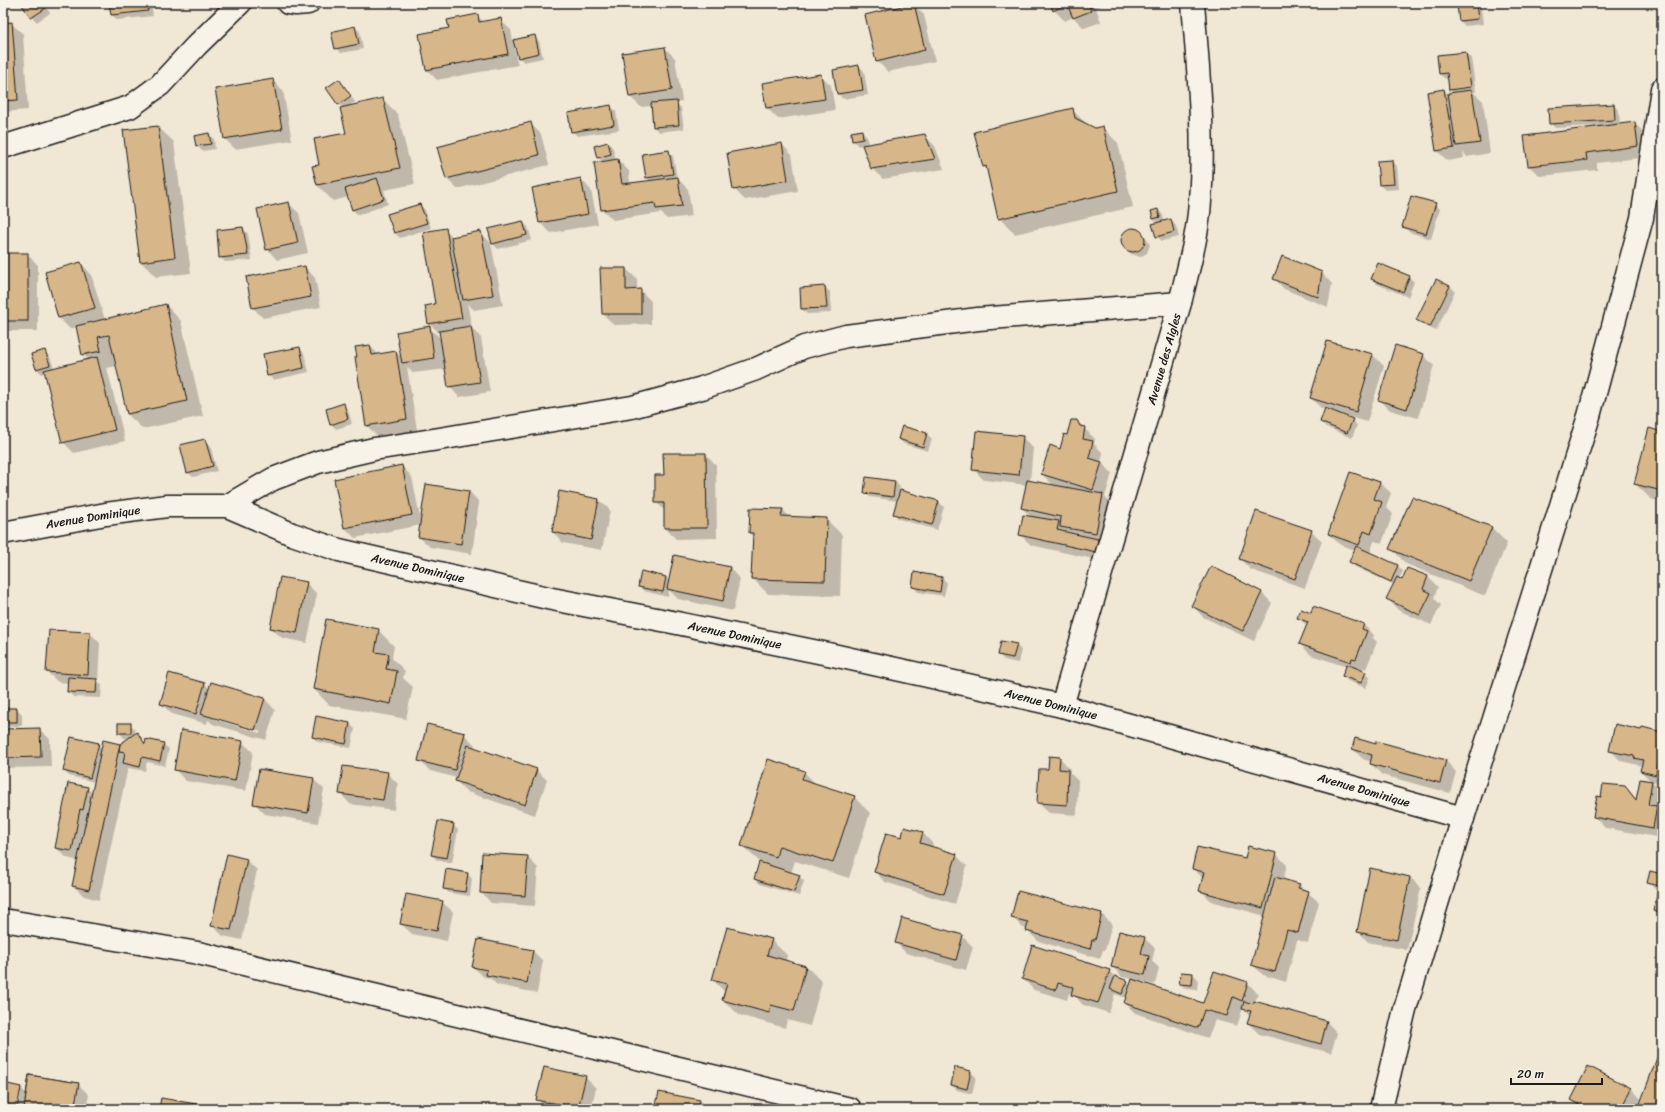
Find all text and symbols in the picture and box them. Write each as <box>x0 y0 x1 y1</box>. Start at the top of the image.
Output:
street label: Avenue des Aigles <box>1140 310 1188 408</box>
street label: Avenue Dominique <box>43 499 142 535</box>
street label: Avenue Dominique <box>368 546 467 589</box>
street label: Avenue Dominique <box>685 614 784 656</box>
street label: Avenue Dominique <box>1001 682 1100 726</box>
street label: Avenue Dominique <box>1314 766 1413 814</box>
scale bar <box>1511 1060 1602 1086</box>
text: 20 m <box>1517 1063 1544 1085</box>

